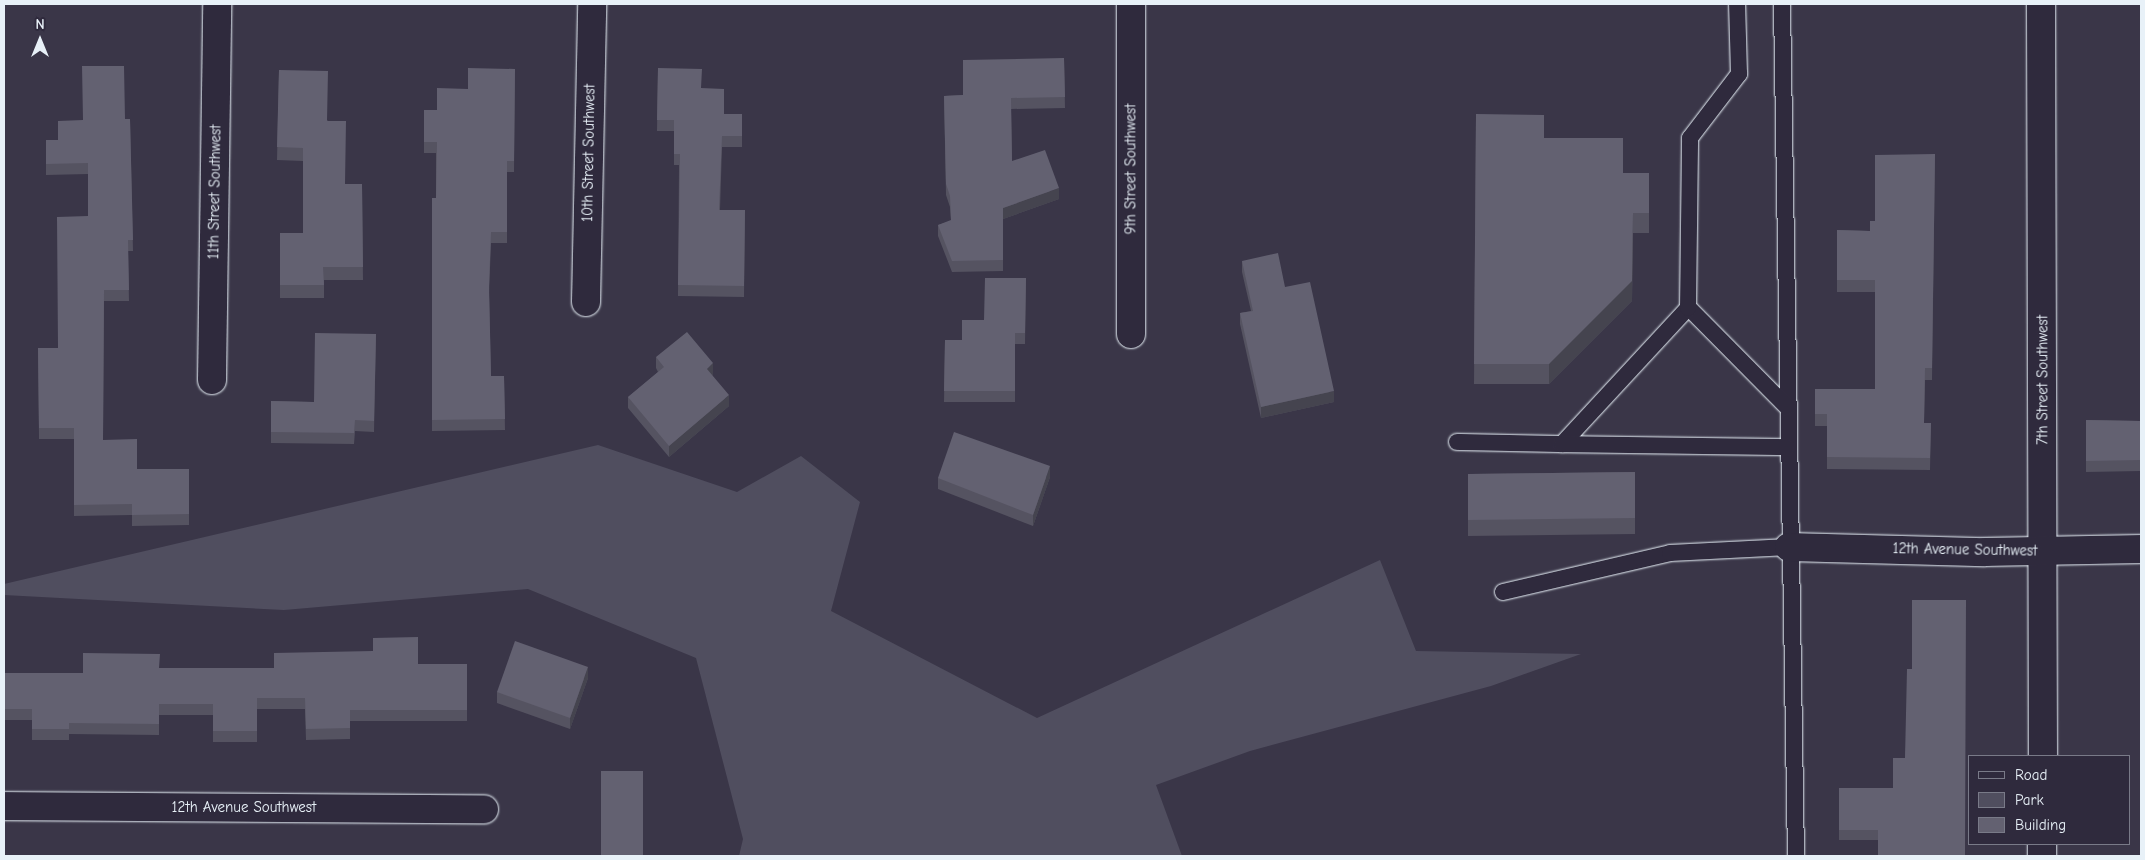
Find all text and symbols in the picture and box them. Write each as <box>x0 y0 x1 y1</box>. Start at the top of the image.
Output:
north arrow <box>15 15 65 65</box>
text: N <box>35 16 45 33</box>
street label: 10th Street Southwest <box>579 84 599 222</box>
street label: 9th Street Southwest <box>1122 104 1140 234</box>
street label: 11th Street Southwest <box>205 124 225 260</box>
street label: 7th Street Southwest <box>2034 315 2052 445</box>
street label: 12th Avenue Southwest <box>1892 540 2038 560</box>
legend <box>1968 755 2130 845</box>
text: Road <box>2015 766 2047 784</box>
text: Park <box>2015 791 2044 809</box>
street label: 12th Avenue Southwest <box>172 799 316 817</box>
text: Building <box>2015 816 2066 834</box>

